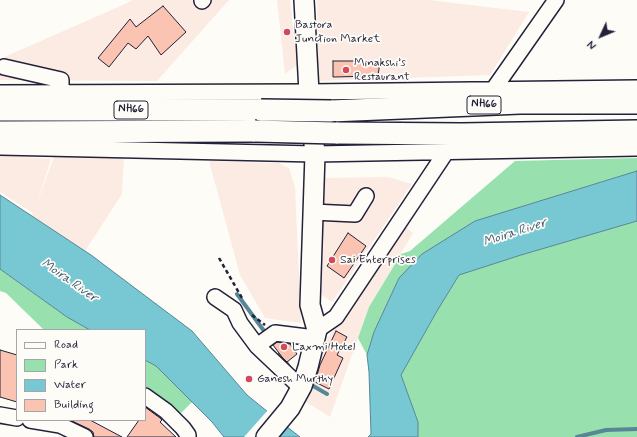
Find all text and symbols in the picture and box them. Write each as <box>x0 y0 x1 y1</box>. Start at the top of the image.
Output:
north arrow <box>581 16 621 56</box>
place label: Bastora Junction Market <box>295 18 380 46</box>
marker: Bastora Junction Market <box>282 27 292 37</box>
text: N <box>585 37 600 52</box>
place label: Minakshi’s Restaurant <box>354 56 410 84</box>
marker: Minakshi’s Restaurant <box>341 65 351 75</box>
road number: NH66 <box>467 96 501 114</box>
road number: NH66 <box>114 101 148 119</box>
water label: Moira River <box>482 215 548 251</box>
place label: Sai Enterprises <box>340 253 416 267</box>
marker: Sai Enterprises <box>327 255 337 265</box>
water label: Moira River <box>38 256 100 306</box>
legend <box>16 329 146 421</box>
text: Road <box>54 337 78 353</box>
place label: Laxmi Hotel <box>292 340 355 354</box>
marker: Laxmi Hotel <box>279 342 289 352</box>
text: Park <box>54 357 78 373</box>
place label: Ganesh Murthy <box>257 372 333 386</box>
marker: Ganesh Murthy <box>244 374 254 384</box>
text: Water <box>54 377 86 393</box>
text: Building <box>54 397 94 413</box>

